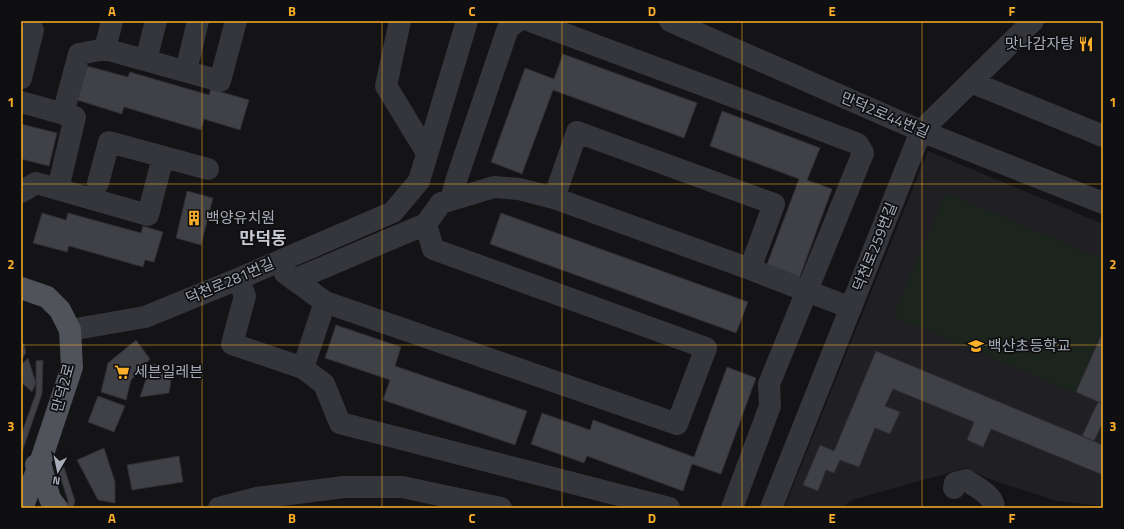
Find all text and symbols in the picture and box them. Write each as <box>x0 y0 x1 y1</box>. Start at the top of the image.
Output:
text: A <box>108 1 116 21</box>
text: B <box>288 1 296 21</box>
text: C <box>468 1 476 21</box>
text: D <box>648 1 656 21</box>
text: E <box>828 1 836 21</box>
text: F <box>1009 1 1016 21</box>
place label: 맛나감자탕 <box>1005 32 1074 55</box>
restaurant icon: 맛나감자탕 <box>1077 35 1095 53</box>
street label: 만덕2로44번길 <box>837 86 933 144</box>
text: 1 <box>7 92 15 112</box>
text: 1 <box>1109 92 1117 112</box>
street label: 덕천로259번길 <box>846 199 903 295</box>
place label: 백양유치원 <box>206 206 275 229</box>
building icon: 백양유치원 <box>185 209 203 227</box>
district label: 만덕동 <box>240 225 287 251</box>
street label: 덕천로281번길 <box>182 252 278 310</box>
text: 2 <box>7 254 15 274</box>
text: 2 <box>1109 254 1117 274</box>
place label: 백산초등학교 <box>988 334 1071 357</box>
school or university icon: 백산초등학교 <box>967 337 985 355</box>
place label: 세븐일레븐 <box>134 360 203 383</box>
street label: 만덕2로 <box>45 361 80 415</box>
supermarket icon: 세븐일레븐 <box>113 363 131 381</box>
text: 3 <box>7 416 15 436</box>
text: 3 <box>1109 416 1117 436</box>
north arrow <box>38 451 78 491</box>
text: N <box>51 472 61 489</box>
text: A <box>108 508 116 528</box>
text: B <box>288 508 296 528</box>
text: C <box>468 508 476 528</box>
text: D <box>648 508 656 528</box>
text: E <box>828 508 836 528</box>
text: F <box>1009 508 1016 528</box>

